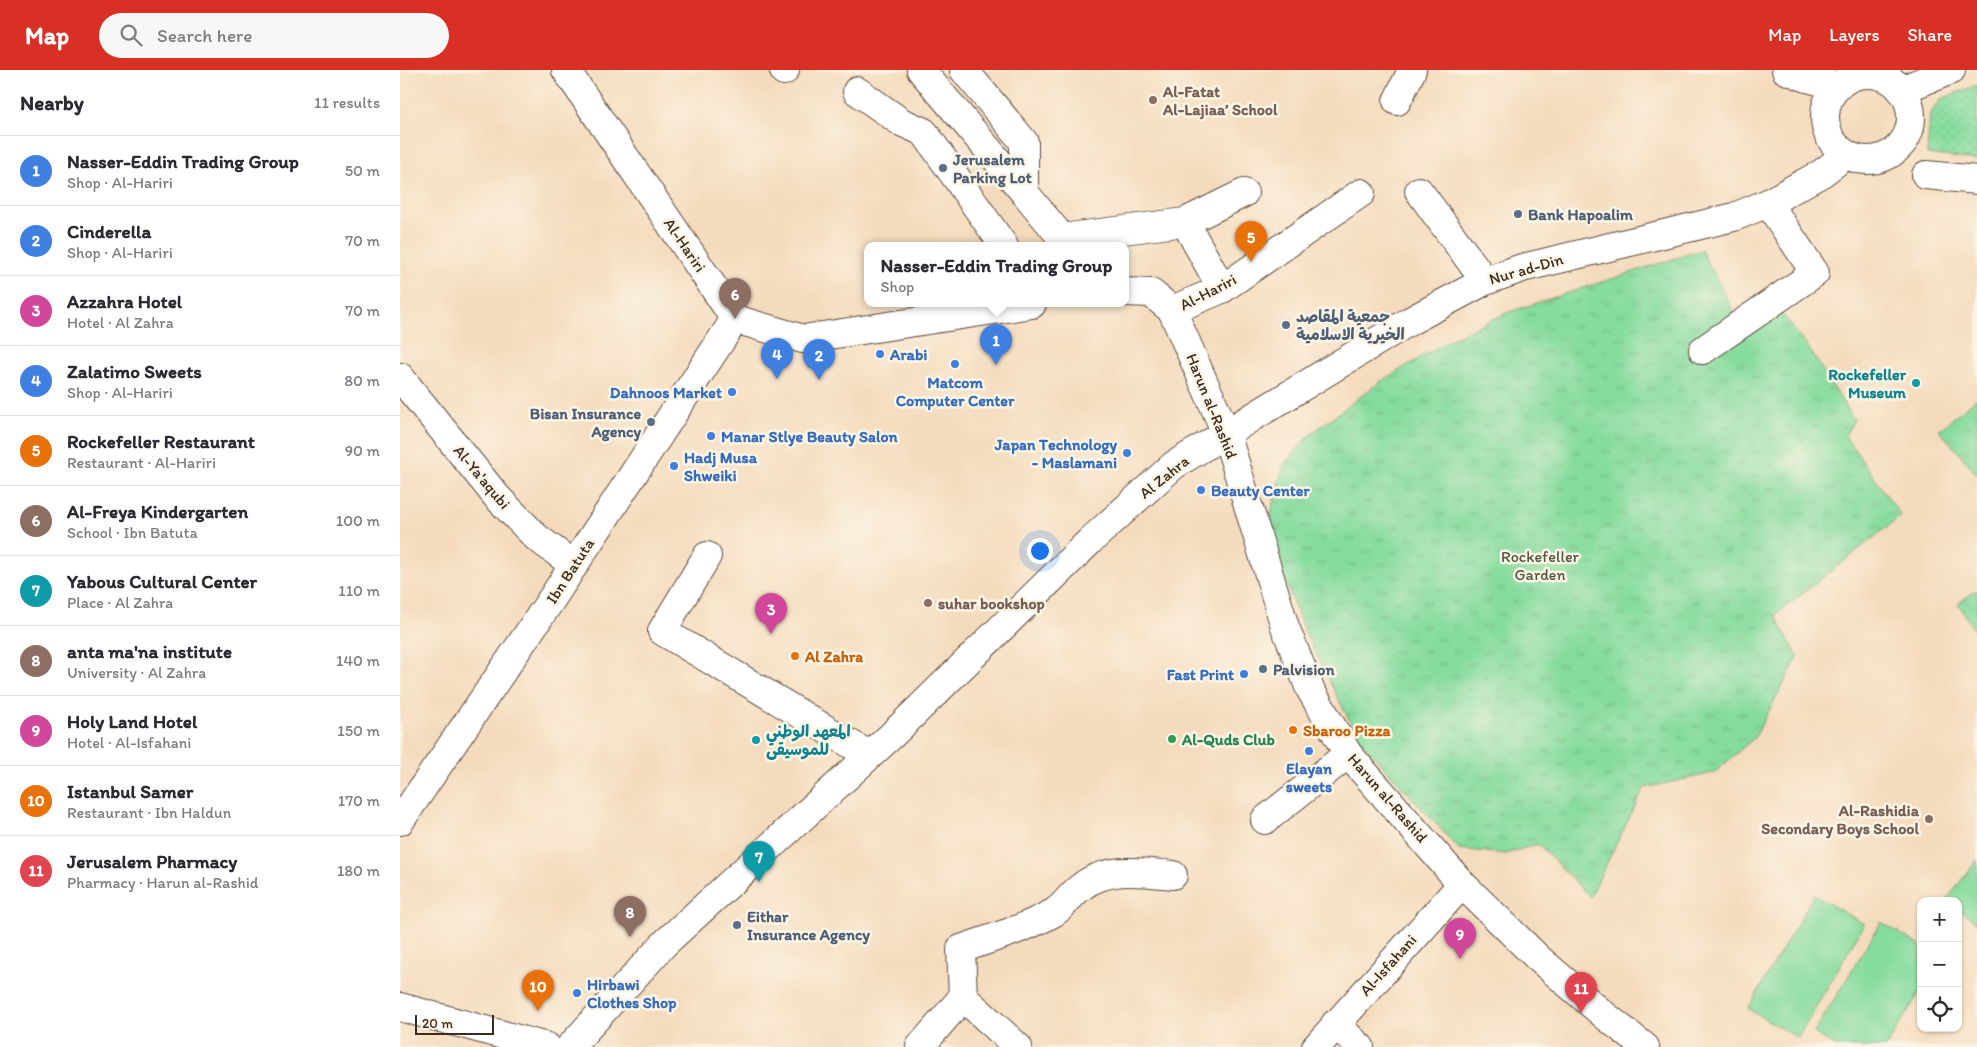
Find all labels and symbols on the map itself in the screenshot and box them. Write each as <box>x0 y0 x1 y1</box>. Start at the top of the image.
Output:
place label: Al-Fatat Al-Lajiaa’ School <box>1162 82 1278 120</box>
marker: Al-Fatat Al-Lajiaa’ School <box>1147 94 1159 106</box>
place label: Jerusalem Parking Lot <box>952 150 1032 188</box>
marker: Jerusalem Parking Lot <box>937 162 949 174</box>
place label: Bank Hapoalim <box>1528 205 1633 225</box>
marker: Bank Hapoalim <box>1512 208 1524 220</box>
street label: Al-Hariri <box>660 214 710 276</box>
pin: 5 <box>1235 221 1267 262</box>
street label: Nur ad-Din <box>1487 249 1565 289</box>
street label: Al-Hariri <box>1176 270 1240 314</box>
pin: 6 <box>719 278 751 319</box>
place label: جمعية المقاصد الخيرية الاسلامية <box>1296 307 1405 344</box>
marker: جمعية المقاصد الخيرية الاسلامية <box>1280 319 1292 331</box>
pin: 1 <box>980 324 1012 365</box>
pin: 4 <box>761 338 793 379</box>
pin: 2 <box>803 339 835 380</box>
place label: Arabi <box>889 345 927 364</box>
marker: Arabi <box>874 348 886 360</box>
street label: Harun al-Rashid <box>1182 351 1242 462</box>
marker: Matcom Computer Center <box>949 358 961 370</box>
place label: Rockefeller Museum <box>1828 365 1907 402</box>
place label: Matcom Computer Center <box>896 373 1015 411</box>
marker: Rockefeller Museum <box>1910 377 1922 389</box>
place label: Dahnoos Market <box>610 383 722 402</box>
marker: Dahnoos Market <box>726 386 738 398</box>
place label: Bisan Insurance Agency <box>530 404 641 442</box>
marker: Bisan Insurance Agency <box>645 416 657 428</box>
place label: Manar Stlye Beauty Salon <box>721 427 899 447</box>
marker: Manar Stlye Beauty Salon <box>705 430 717 442</box>
place label: Japan Technology - Maslamani <box>994 435 1117 472</box>
street label: Al-Ya'aqubi <box>450 441 514 513</box>
marker: Japan Technology - Maslamani <box>1121 447 1133 459</box>
place label: Hadj Musa Shweiki <box>684 448 758 485</box>
street label: Al Zahra <box>1135 451 1193 503</box>
marker: Hadj Musa Shweiki <box>668 460 680 472</box>
place label: Beauty Center <box>1211 481 1310 501</box>
marker: Beauty Center <box>1195 484 1207 496</box>
street label: Ibn Batuta <box>542 534 599 607</box>
your location <box>1027 538 1053 564</box>
park label: Rockefeller Garden <box>1501 547 1580 584</box>
pin: 3 <box>755 593 787 634</box>
place label: suhar bookshop <box>938 594 1045 614</box>
marker: suhar bookshop <box>922 597 934 609</box>
place label: Al Zahra <box>804 647 863 666</box>
marker: Al Zahra <box>789 650 801 662</box>
place label: Palvision <box>1273 660 1335 679</box>
marker: Palvision <box>1257 663 1269 675</box>
place label: Fast Print <box>1167 665 1234 684</box>
marker: Fast Print <box>1238 668 1250 680</box>
place label: Sbaroo Pizza <box>1303 721 1391 740</box>
place label: المعهد الوطني للموسيقى <box>766 722 851 760</box>
marker: Sbaroo Pizza <box>1287 724 1299 736</box>
place label: Al-Quds Club <box>1181 730 1275 749</box>
marker: Al-Quds Club <box>1166 733 1178 745</box>
marker: المعهد الوطني للموسيقى <box>750 734 762 746</box>
marker: Elayan sweets <box>1303 745 1315 757</box>
street label: Harun al-Rashid <box>1344 750 1432 847</box>
place label: Elayan sweets <box>1286 759 1333 796</box>
place label: Al-Rashidia Secondary Boys School <box>1761 801 1920 839</box>
marker: Al-Rashidia Secondary Boys School <box>1923 813 1935 825</box>
pin: 7 <box>743 841 775 882</box>
pin: 8 <box>614 896 646 937</box>
place label: Eithar Insurance Agency <box>747 907 870 945</box>
pin: 9 <box>1444 918 1476 959</box>
marker: Eithar Insurance Agency <box>731 919 743 931</box>
street label: Al-Isfahani <box>1356 930 1420 1000</box>
pin: 10 <box>522 970 554 1011</box>
pin: 11 <box>1565 972 1597 1013</box>
place label: Hirbawi Clothes Shop <box>587 975 677 1013</box>
marker: Hirbawi Clothes Shop <box>571 987 583 999</box>
scale bar <box>415 1012 494 1035</box>

